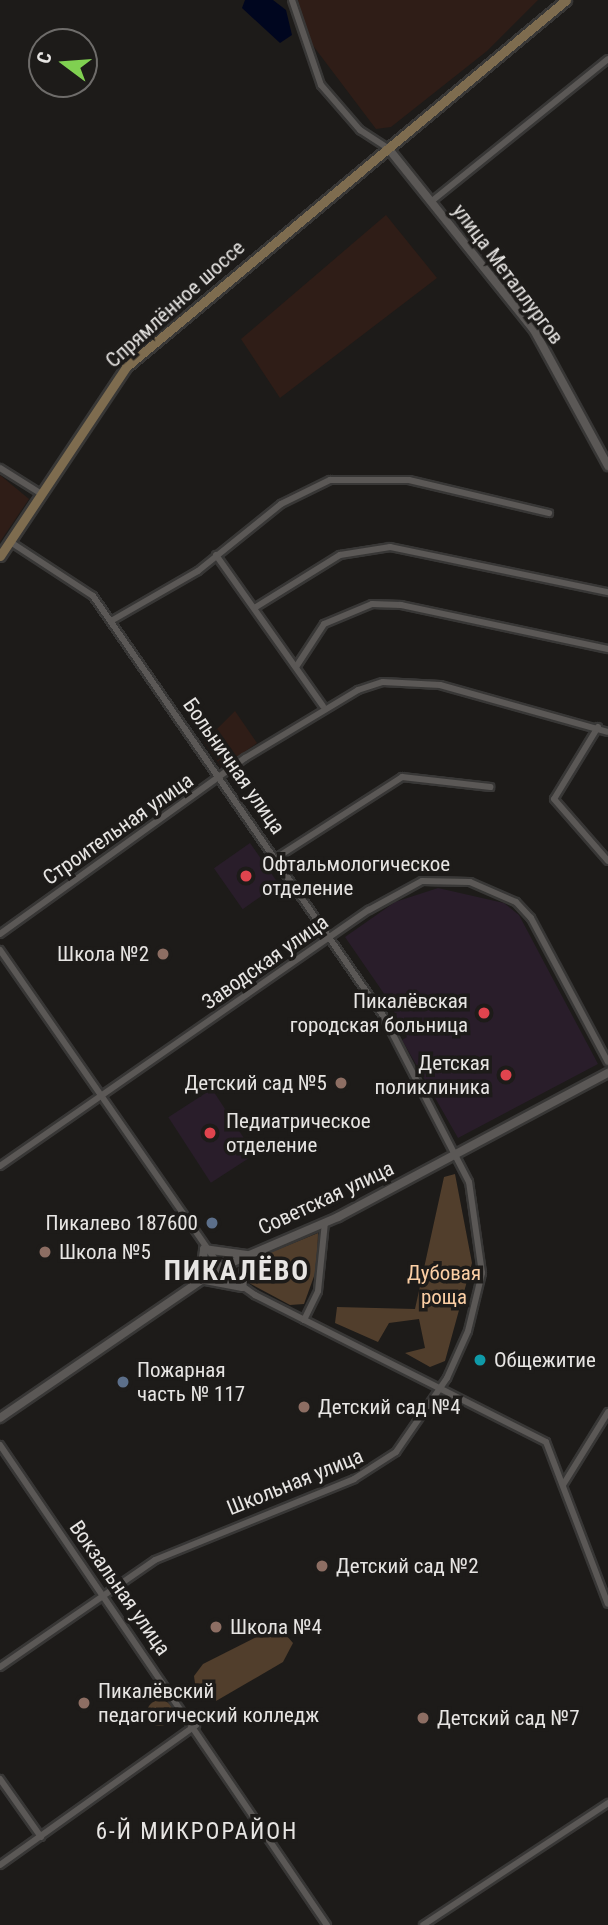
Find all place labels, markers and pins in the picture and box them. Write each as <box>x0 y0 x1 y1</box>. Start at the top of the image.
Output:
place label: Офтальмологическое отделение <box>262 851 450 901</box>
marker: Офтальмологическое отделение <box>236 866 256 886</box>
place label: Школа №2 <box>57 941 149 967</box>
marker: Школа №2 <box>155 946 171 962</box>
place label: Пикалёвская городская больница <box>290 988 468 1038</box>
marker: Пикалёвская городская больница <box>474 1003 494 1023</box>
place label: Детская поликлиника <box>374 1050 490 1100</box>
marker: Детская поликлиника <box>496 1065 516 1085</box>
place label: Детский сад №5 <box>184 1070 327 1096</box>
marker: Детский сад №5 <box>333 1075 349 1091</box>
place label: Педиатрическое отделение <box>226 1108 371 1158</box>
marker: Педиатрическое отделение <box>200 1123 220 1143</box>
place label: Пикалево 187600 <box>45 1210 198 1236</box>
marker: Пикалево 187600 <box>204 1215 220 1231</box>
place label: Школа №5 <box>59 1239 151 1265</box>
marker: Школа №5 <box>37 1244 53 1260</box>
place label: Общежитие <box>494 1347 596 1373</box>
marker: Общежитие <box>472 1352 488 1368</box>
place label: Пожарная часть № 117 <box>137 1357 245 1407</box>
marker: Пожарная часть № 117 <box>115 1374 131 1390</box>
place label: Детский сад №4 <box>318 1394 461 1420</box>
marker: Детский сад №4 <box>296 1399 312 1415</box>
place label: Детский сад №2 <box>336 1553 479 1579</box>
marker: Детский сад №2 <box>314 1558 330 1574</box>
place label: Школа №4 <box>230 1614 322 1640</box>
marker: Школа №4 <box>208 1619 224 1635</box>
place label: Пикалёвский педагогический колледж <box>98 1678 319 1728</box>
marker: Пикалёвский педагогический колледж <box>76 1695 92 1711</box>
place label: Детский сад №7 <box>437 1705 580 1731</box>
marker: Детский сад №7 <box>415 1710 431 1726</box>

